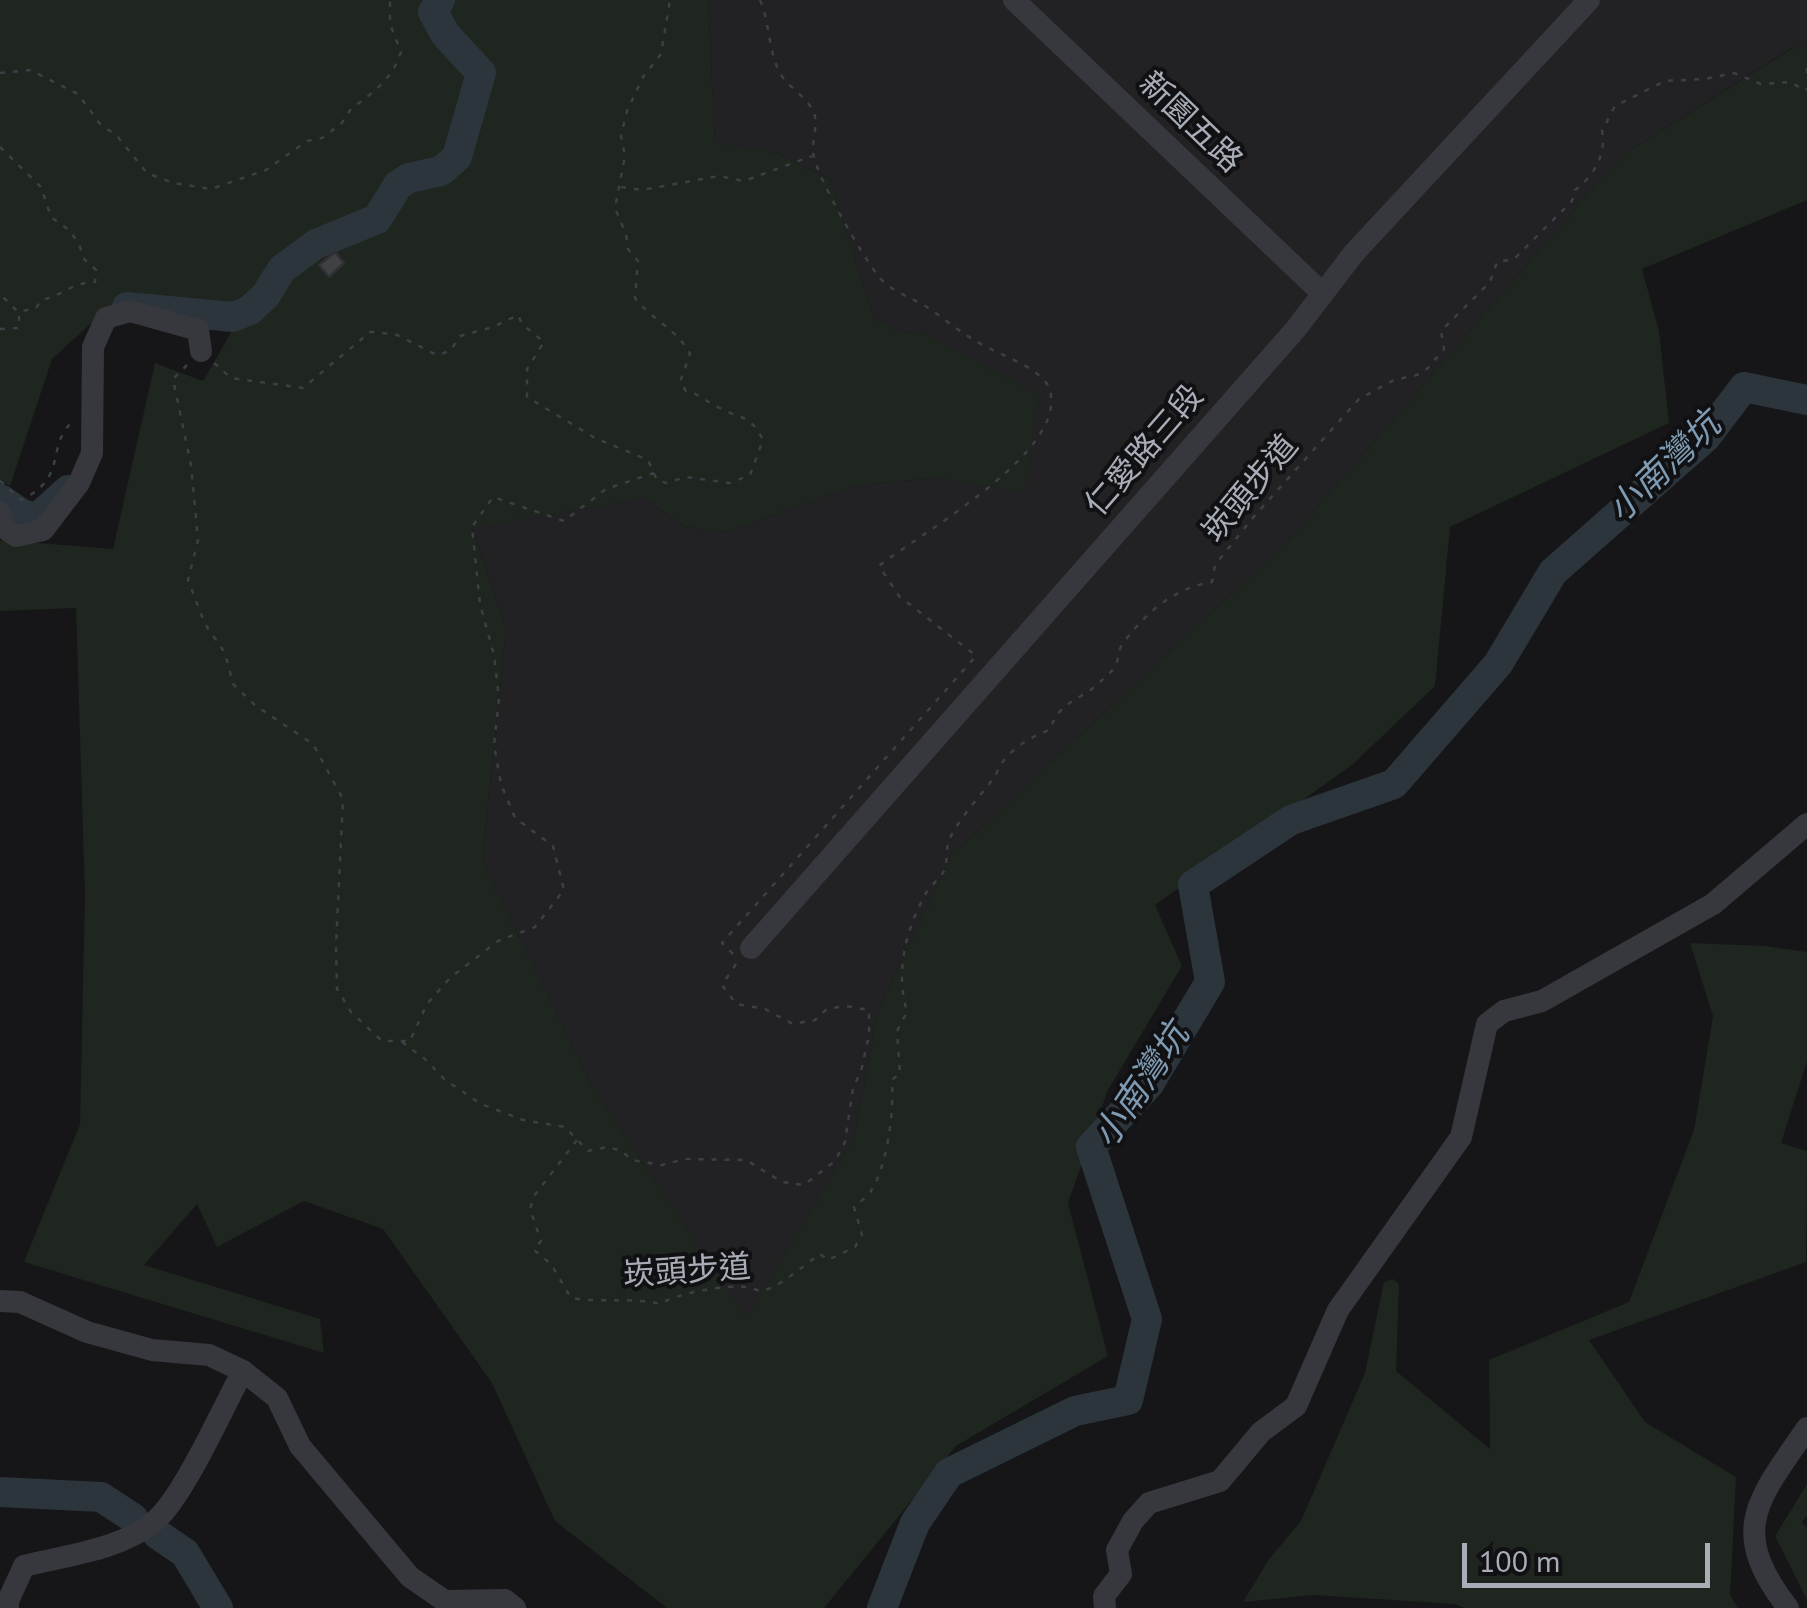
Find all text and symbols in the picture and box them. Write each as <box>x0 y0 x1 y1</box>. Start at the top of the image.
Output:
street label: 新園五路 <box>1131 65 1249 181</box>
street label: 仁愛路三段 <box>1078 378 1212 524</box>
water label: 小南灣坑 <box>1600 404 1730 532</box>
street label: 崁頭步道 <box>1195 428 1307 550</box>
water label: 小南灣坑 <box>1085 1016 1199 1156</box>
street label: 崁頭步道 <box>622 1248 752 1296</box>
scale bar <box>1467 1523 1714 1585</box>
text: 100 m <box>1479 1541 1560 1580</box>

